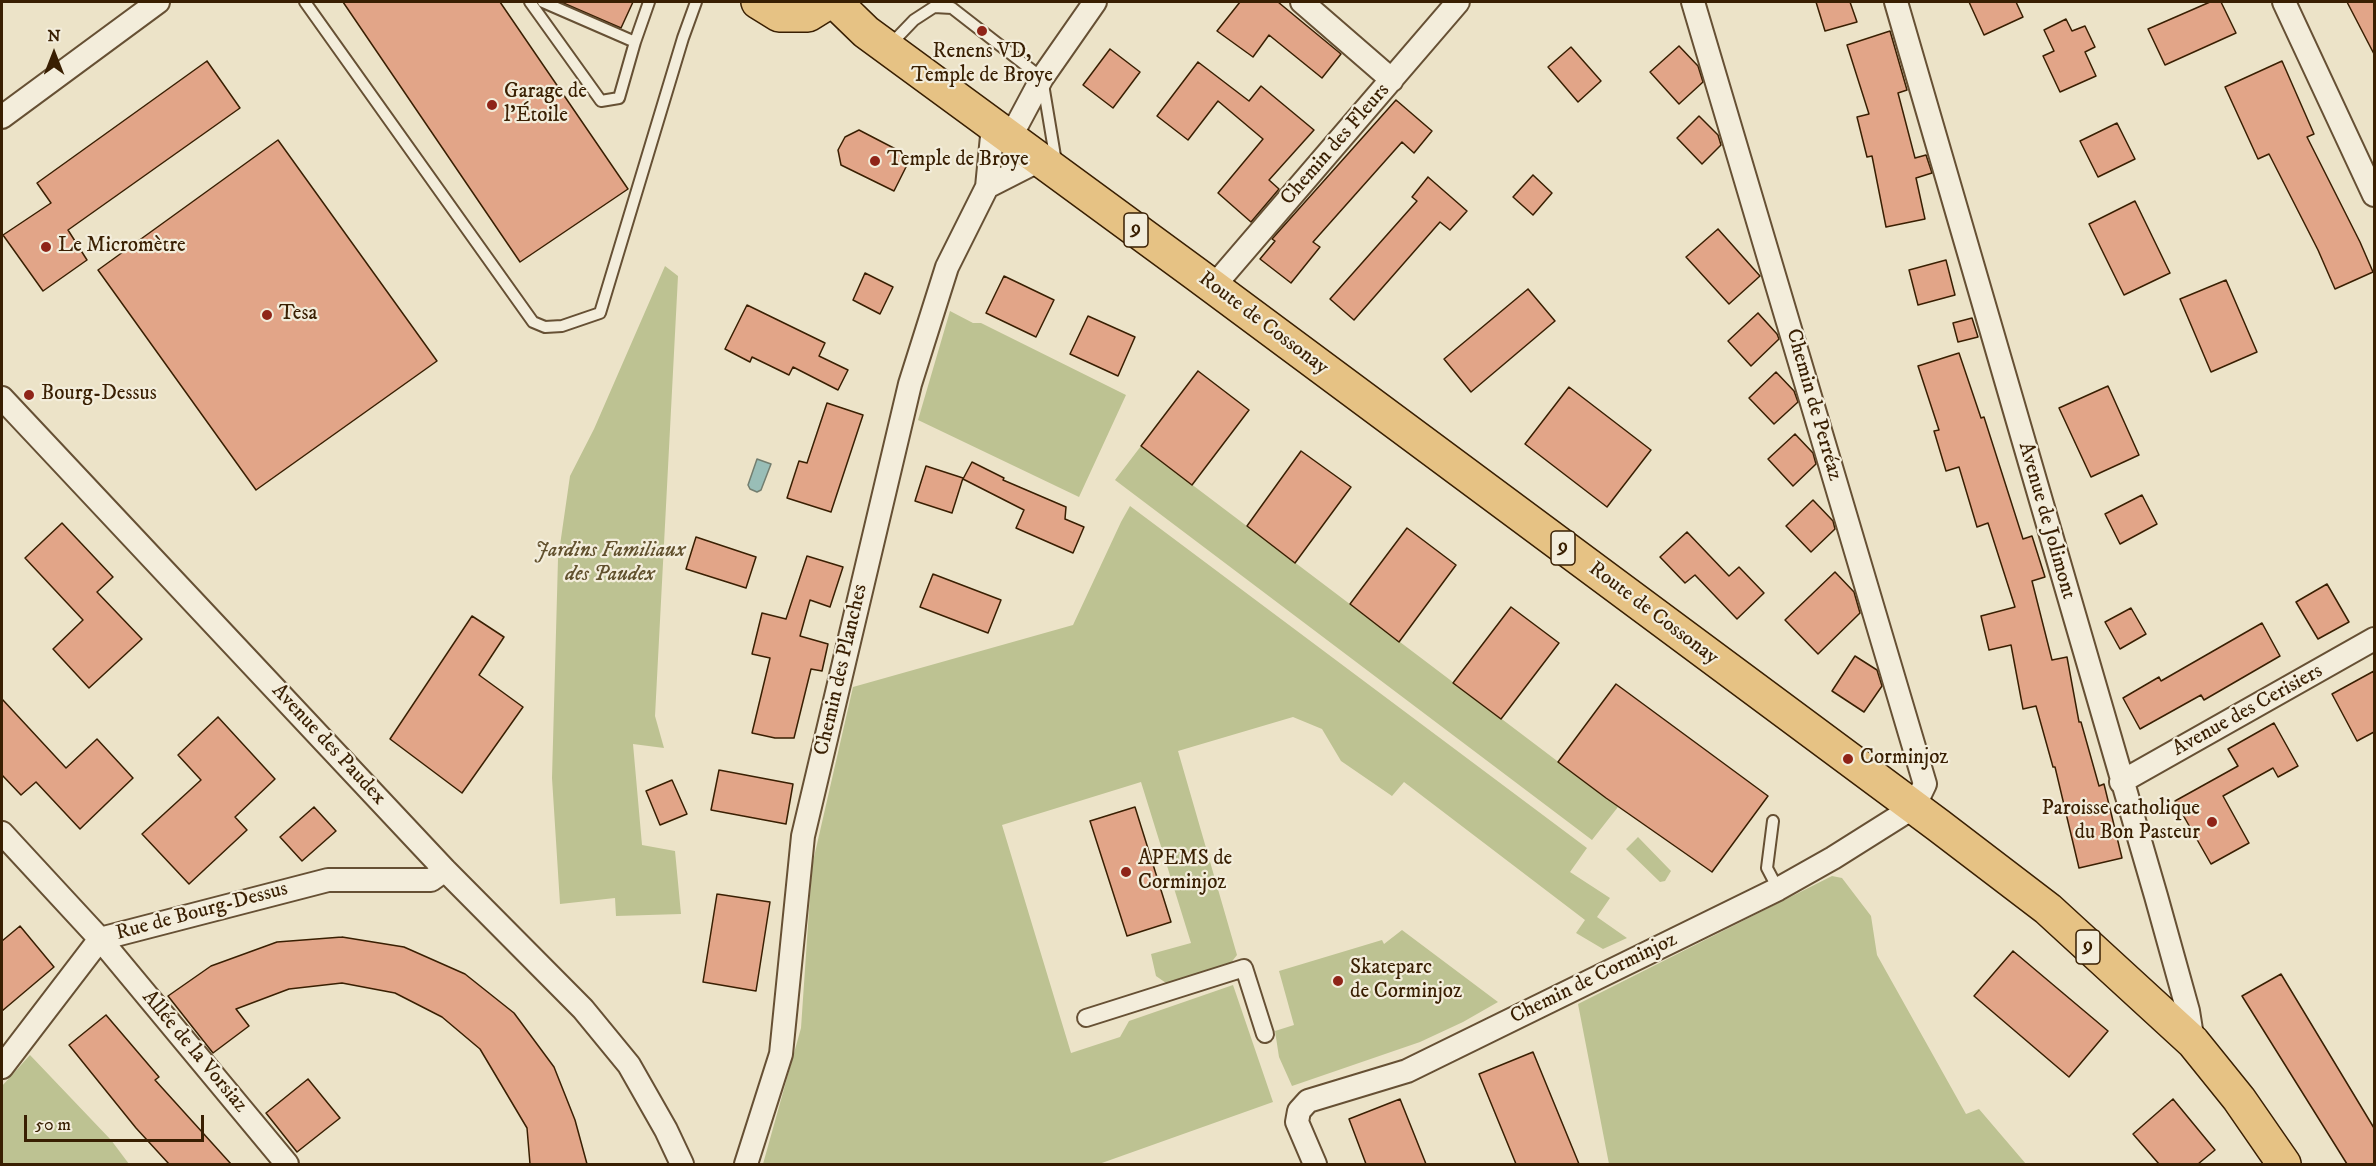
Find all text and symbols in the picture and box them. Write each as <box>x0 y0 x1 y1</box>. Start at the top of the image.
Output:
north arrow <box>24 24 84 84</box>
marker: Renens VD, Temple de Broye <box>975 24 989 38</box>
text: N <box>47 26 61 46</box>
place label: Renens VD, Temple de Broye <box>911 40 1053 90</box>
street label: Chemin des Fleurs <box>1276 79 1396 211</box>
place label: Garage de l'Étoile <box>504 80 587 130</box>
marker: Garage de l'Étoile <box>485 98 499 112</box>
place label: Temple de Broye <box>887 148 1029 174</box>
marker: Temple de Broye <box>868 154 882 168</box>
road number: 9 <box>1124 213 1148 247</box>
place label: Le Micromètre <box>58 234 186 260</box>
marker: Le Micromètre <box>39 240 53 254</box>
street label: Route de Cossonay <box>1193 267 1333 381</box>
place label: Tesa <box>279 302 317 328</box>
marker: Tesa <box>260 308 274 322</box>
street label: Chemin de Perréaz <box>1779 326 1847 484</box>
place label: Bourg-Dessus <box>41 382 157 408</box>
marker: Bourg-Dessus <box>22 388 36 402</box>
street label: Avenue de Jolimont <box>2012 440 2080 602</box>
road number: 9 <box>1551 531 1575 565</box>
park label: Jardins Familiaux des Paudex <box>535 539 685 589</box>
street label: Route de Cossonay <box>1583 557 1723 671</box>
street label: Chemin des Planches <box>810 582 874 758</box>
street label: Avenue des Cerisiers <box>2169 659 2327 763</box>
street label: Avenue des Paudex <box>265 679 391 811</box>
place label: Corminjoz <box>1860 746 1948 772</box>
marker: Corminjoz <box>1841 752 1855 766</box>
place label: Paroisse catholique du Bon Pasteur <box>2042 797 2200 847</box>
marker: Paroisse catholique du Bon Pasteur <box>2205 815 2219 829</box>
place label: APEMS de Corminjoz <box>1138 847 1232 897</box>
marker: APEMS de Corminjoz <box>1119 865 1133 879</box>
street label: Rue de Bourg-Dessus <box>113 877 291 947</box>
street label: Chemin de Corminjoz <box>1507 928 1681 1030</box>
road number: 9 <box>2076 930 2100 964</box>
place label: Skateparc de Corminjoz <box>1350 956 1462 1006</box>
marker: Skateparc de Corminjoz <box>1331 974 1345 988</box>
street label: Allée de la Vorsiaz <box>136 986 252 1118</box>
scale bar <box>27 1103 207 1141</box>
text: 50 m <box>35 1114 71 1136</box>

